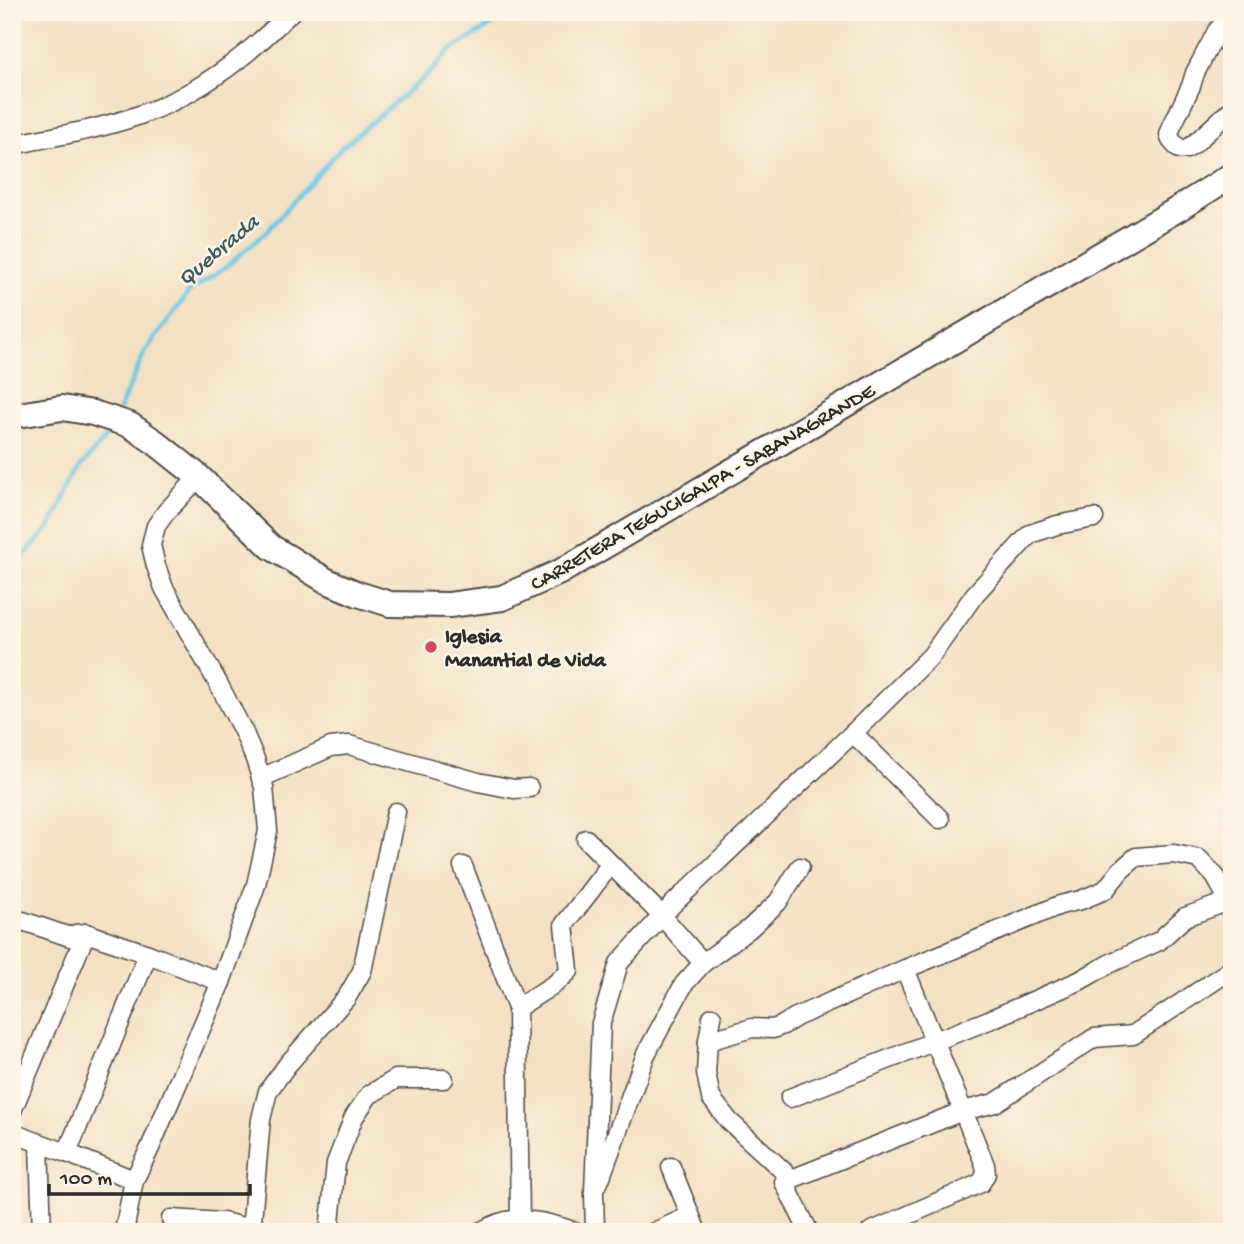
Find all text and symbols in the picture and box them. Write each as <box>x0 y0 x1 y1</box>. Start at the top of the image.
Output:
water label: Quebrada <box>173 209 266 293</box>
street label: CARRETERA TEGUCIGALPA - SABANAGRANDE <box>527 379 881 598</box>
place label: Iglesia Manantial de Vida <box>445 626 607 675</box>
marker: Iglesia Manantial de Vida <box>423 639 439 655</box>
scale bar <box>49 1153 250 1197</box>
text: 100 m <box>59 1168 112 1193</box>

